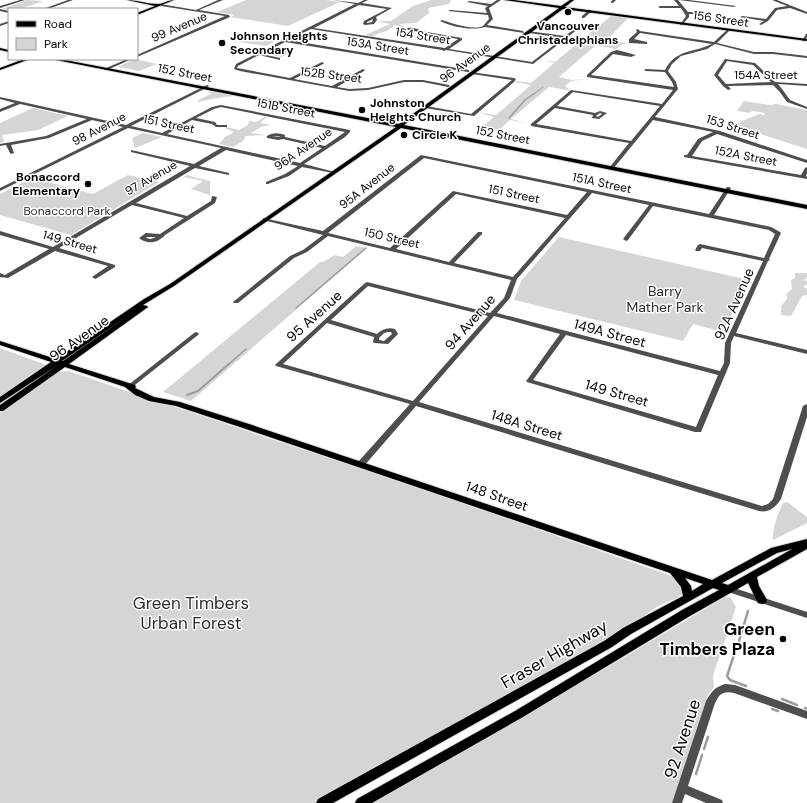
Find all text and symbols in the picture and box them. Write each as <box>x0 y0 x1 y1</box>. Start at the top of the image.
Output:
marker: Vancouver Christadelphians <box>563 7 573 17</box>
street label: 156 Street <box>692 7 750 31</box>
legend <box>8 8 138 60</box>
street label: 99 Avenue <box>149 8 209 46</box>
text: Road <box>44 16 72 32</box>
place label: Vancouver Christadelphians <box>518 18 618 48</box>
street label: 154 Street <box>394 24 452 48</box>
place label: Johnson Heights Secondary <box>230 28 328 58</box>
street label: 153A Street <box>346 33 411 59</box>
text: Park <box>44 36 68 52</box>
marker: Johnson Heights Secondary <box>217 38 227 48</box>
street label: 96 Avenue <box>436 39 494 87</box>
street label: 152 Street <box>156 60 214 86</box>
street label: 152B Street <box>299 63 363 87</box>
street label: 154A Street <box>734 67 798 83</box>
street label: 151B Street <box>255 94 317 122</box>
place label: Johnston Heights Church <box>370 95 461 125</box>
marker: Johnston Heights Church <box>357 105 367 115</box>
street label: 98 Avenue <box>69 108 129 149</box>
street label: 151 Street <box>142 111 196 137</box>
street label: 153 Street <box>704 111 762 143</box>
street label: 152 Street <box>474 122 532 148</box>
street label: 96A Avenue <box>271 124 335 174</box>
place label: Circle K <box>412 127 457 143</box>
marker: Circle K <box>399 130 409 140</box>
street label: 152A Street <box>714 142 779 170</box>
street label: 97 Avenue <box>122 157 180 199</box>
street label: 95A Avenue <box>336 159 398 213</box>
place label: Bonaccord Elementary <box>12 169 81 199</box>
street label: 151A Street <box>571 169 633 197</box>
marker: Bonaccord Elementary <box>83 179 93 189</box>
street label: 151 Street <box>487 181 541 207</box>
park label: Bonaccord Park <box>23 203 111 219</box>
street label: 150 Street <box>363 224 422 252</box>
street label: 149 Street <box>41 227 99 257</box>
street label: 92A Avenue <box>710 265 758 343</box>
park label: Barry Mather Park <box>626 282 704 316</box>
street label: 95 Avenue <box>282 286 346 346</box>
street label: 94 Avenue <box>441 290 499 354</box>
street label: 96 Avenue <box>46 311 112 365</box>
street label: 149A Street <box>572 315 648 351</box>
street label: 149 Street <box>583 375 651 411</box>
street label: 148A Street <box>489 406 565 444</box>
street label: 148 Street <box>463 477 531 515</box>
park label: Green Timbers Urban Forest <box>133 592 249 634</box>
street label: Fraser Highway <box>497 614 612 693</box>
place label: Green Timbers Plaza <box>660 618 775 660</box>
marker: Green Timbers Plaza <box>778 634 788 644</box>
street label: 92 Avenue <box>659 696 705 782</box>

